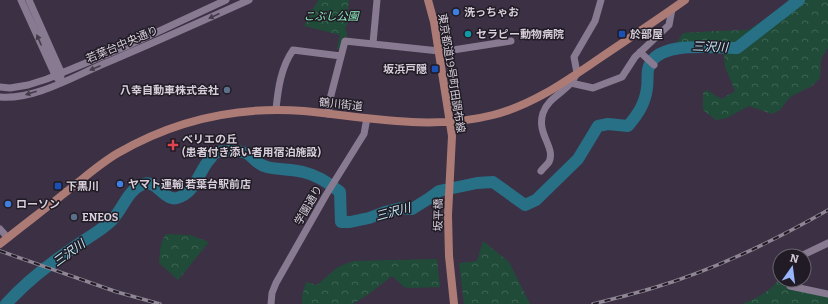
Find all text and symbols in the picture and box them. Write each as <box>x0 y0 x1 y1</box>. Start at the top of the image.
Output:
place label: 洗っちゃお <box>464 6 519 19</box>
marker: 洗っちゃお <box>451 7 461 17</box>
park label: こぶし公園 <box>304 10 360 23</box>
street label: 東京都道19号町田調布線 <box>436 12 467 134</box>
one-way arrow <box>208 13 220 19</box>
street label: 若葉台中央通り <box>84 23 160 65</box>
place label: セラピー動物病院 <box>476 28 564 41</box>
place label: 於部屋 <box>630 28 663 41</box>
marker: セラピー動物病院 <box>463 29 473 39</box>
marker: 於部屋 <box>617 29 627 39</box>
one-way arrow <box>36 34 42 45</box>
water label: 三沢川 <box>692 39 730 55</box>
place label: 坂浜戸隠 <box>383 63 427 76</box>
marker: 坂浜戸隠 <box>430 64 440 74</box>
one-way arrow <box>89 65 100 71</box>
place label: 八幸自動車株式会社 <box>120 84 219 97</box>
marker: 八幸自動車株式会社 <box>222 85 232 95</box>
one-way arrow <box>25 90 37 96</box>
street label: 鶴川街道 <box>318 96 364 113</box>
place label: ベリエの丘 (患者付き添い者用宿泊施設) <box>182 133 321 159</box>
marker: ベリエの丘 (患者付き添い者用宿泊施設) <box>167 139 179 151</box>
place label: ヤマト運輸 若葉台駅前店 <box>128 178 251 191</box>
marker: ヤマト運輸 若葉台駅前店 <box>115 179 125 189</box>
place label: 下黒川 <box>66 180 99 193</box>
marker: 下黒川 <box>53 181 63 191</box>
street label: 学園通り <box>292 183 325 228</box>
place label: ローソン <box>16 198 60 211</box>
street label: 坂平橋 <box>432 198 445 232</box>
marker: ローソン <box>3 199 13 209</box>
water label: 三沢川 <box>374 200 414 223</box>
place label: ENEOS <box>82 211 119 224</box>
marker: ENEOS <box>69 212 79 222</box>
water label: 三沢川 <box>50 236 89 269</box>
north arrow <box>772 248 812 288</box>
text: N <box>789 251 800 266</box>

